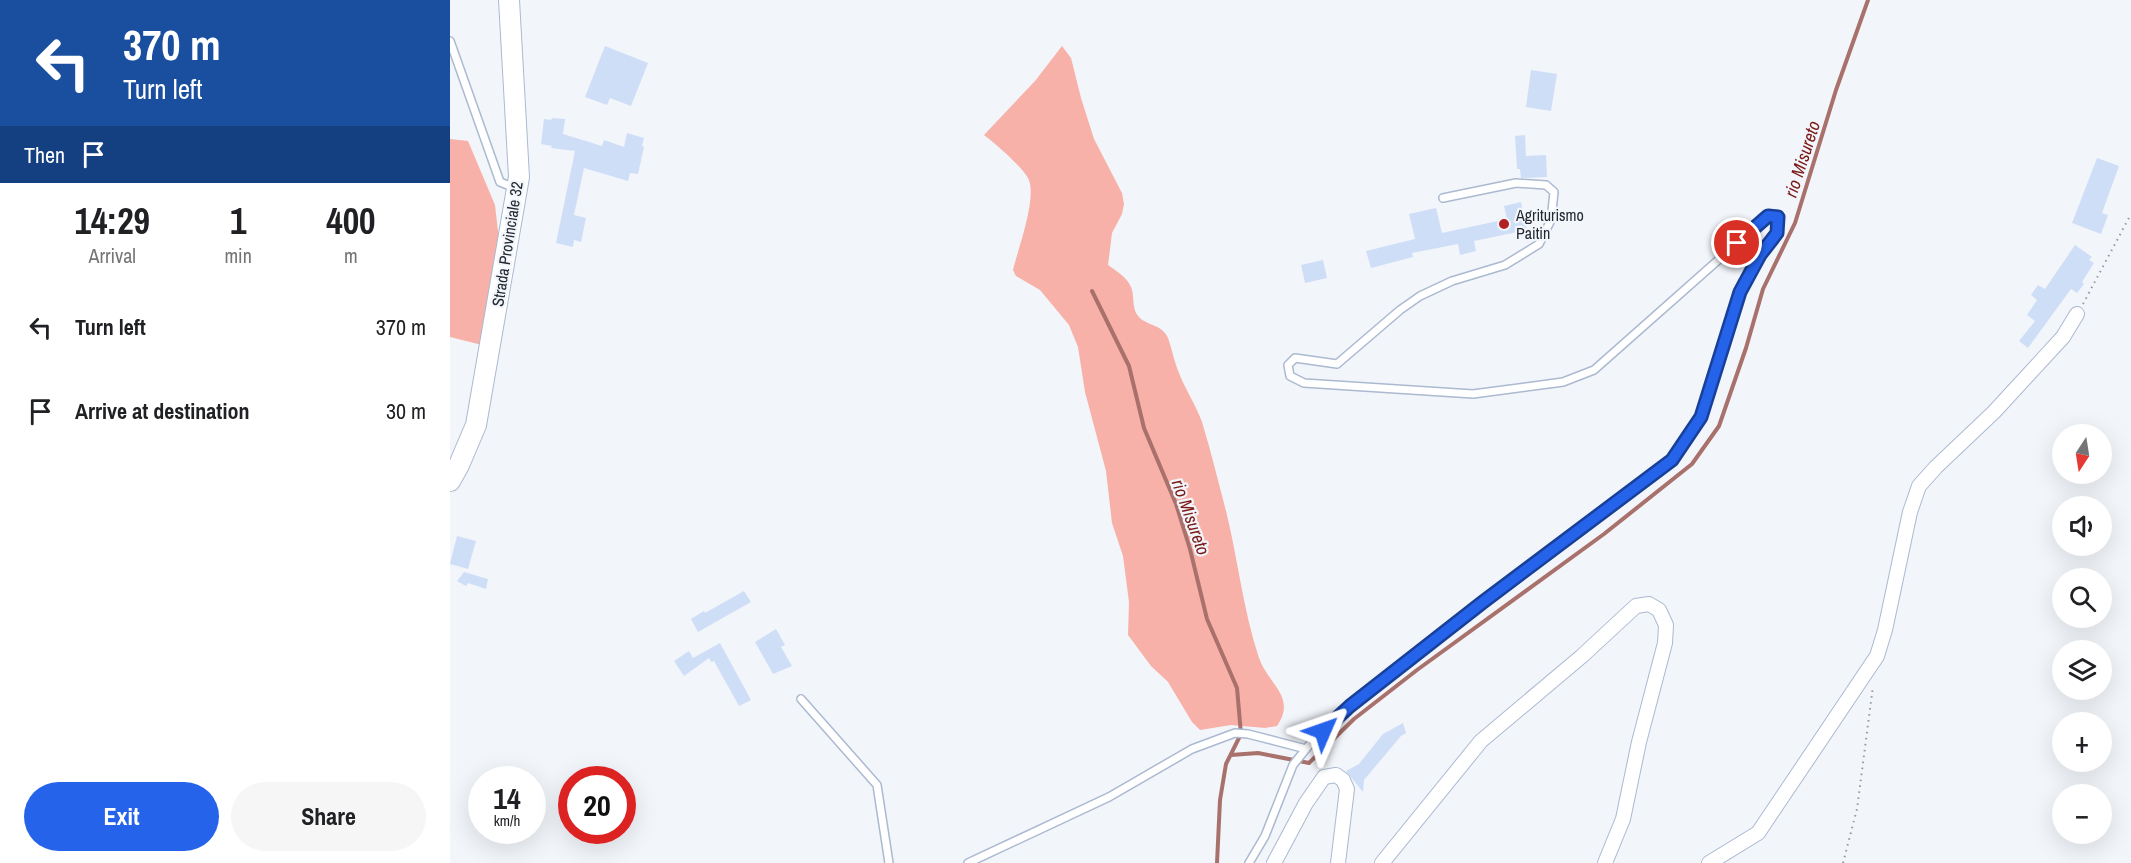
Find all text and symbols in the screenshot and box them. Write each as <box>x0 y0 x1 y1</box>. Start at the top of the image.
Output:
text: 370 m <box>123 17 221 73</box>
icon: left <box>24 24 102 102</box>
text: Turn left <box>123 71 202 107</box>
water label: rio Misureto <box>1778 118 1826 200</box>
icon: arrive <box>77 138 110 171</box>
text: Then <box>24 140 65 170</box>
street label: Strada Provinciale 32 <box>486 180 528 308</box>
text: 14:29 <box>74 197 150 245</box>
text: 1 <box>230 197 246 245</box>
text: 400 <box>326 197 376 245</box>
place label: Agriturismo Paitin <box>1515 204 1584 244</box>
marker: Agriturismo Paitin <box>1497 217 1511 231</box>
pin <box>1711 217 1762 268</box>
icon: arrive <box>1720 226 1753 259</box>
text: Arrival <box>89 242 136 269</box>
text: min <box>224 242 252 269</box>
text: m <box>344 242 358 269</box>
icon: left <box>24 311 57 344</box>
text: Turn left <box>75 312 146 342</box>
text: 370 m <box>376 312 426 342</box>
icon: arrive <box>24 395 57 428</box>
text: Arrive at destination <box>75 396 249 426</box>
text: 30 m <box>386 396 426 426</box>
north arrow <box>2052 424 2112 484</box>
map controls <box>2052 424 2112 844</box>
water label: rio Misureto <box>1166 476 1216 558</box>
button: sound <box>2052 496 2112 556</box>
button: search <box>2052 568 2112 628</box>
button: layers <box>2052 640 2112 700</box>
position arrow <box>1291 699 1355 763</box>
button: + <box>2052 712 2112 772</box>
speed limit sign: 20 <box>558 766 636 844</box>
text: 14 <box>493 778 521 818</box>
button: Exit <box>24 782 219 851</box>
button: Share <box>231 782 426 851</box>
button: − <box>2052 784 2112 844</box>
text: km/h <box>494 810 520 831</box>

